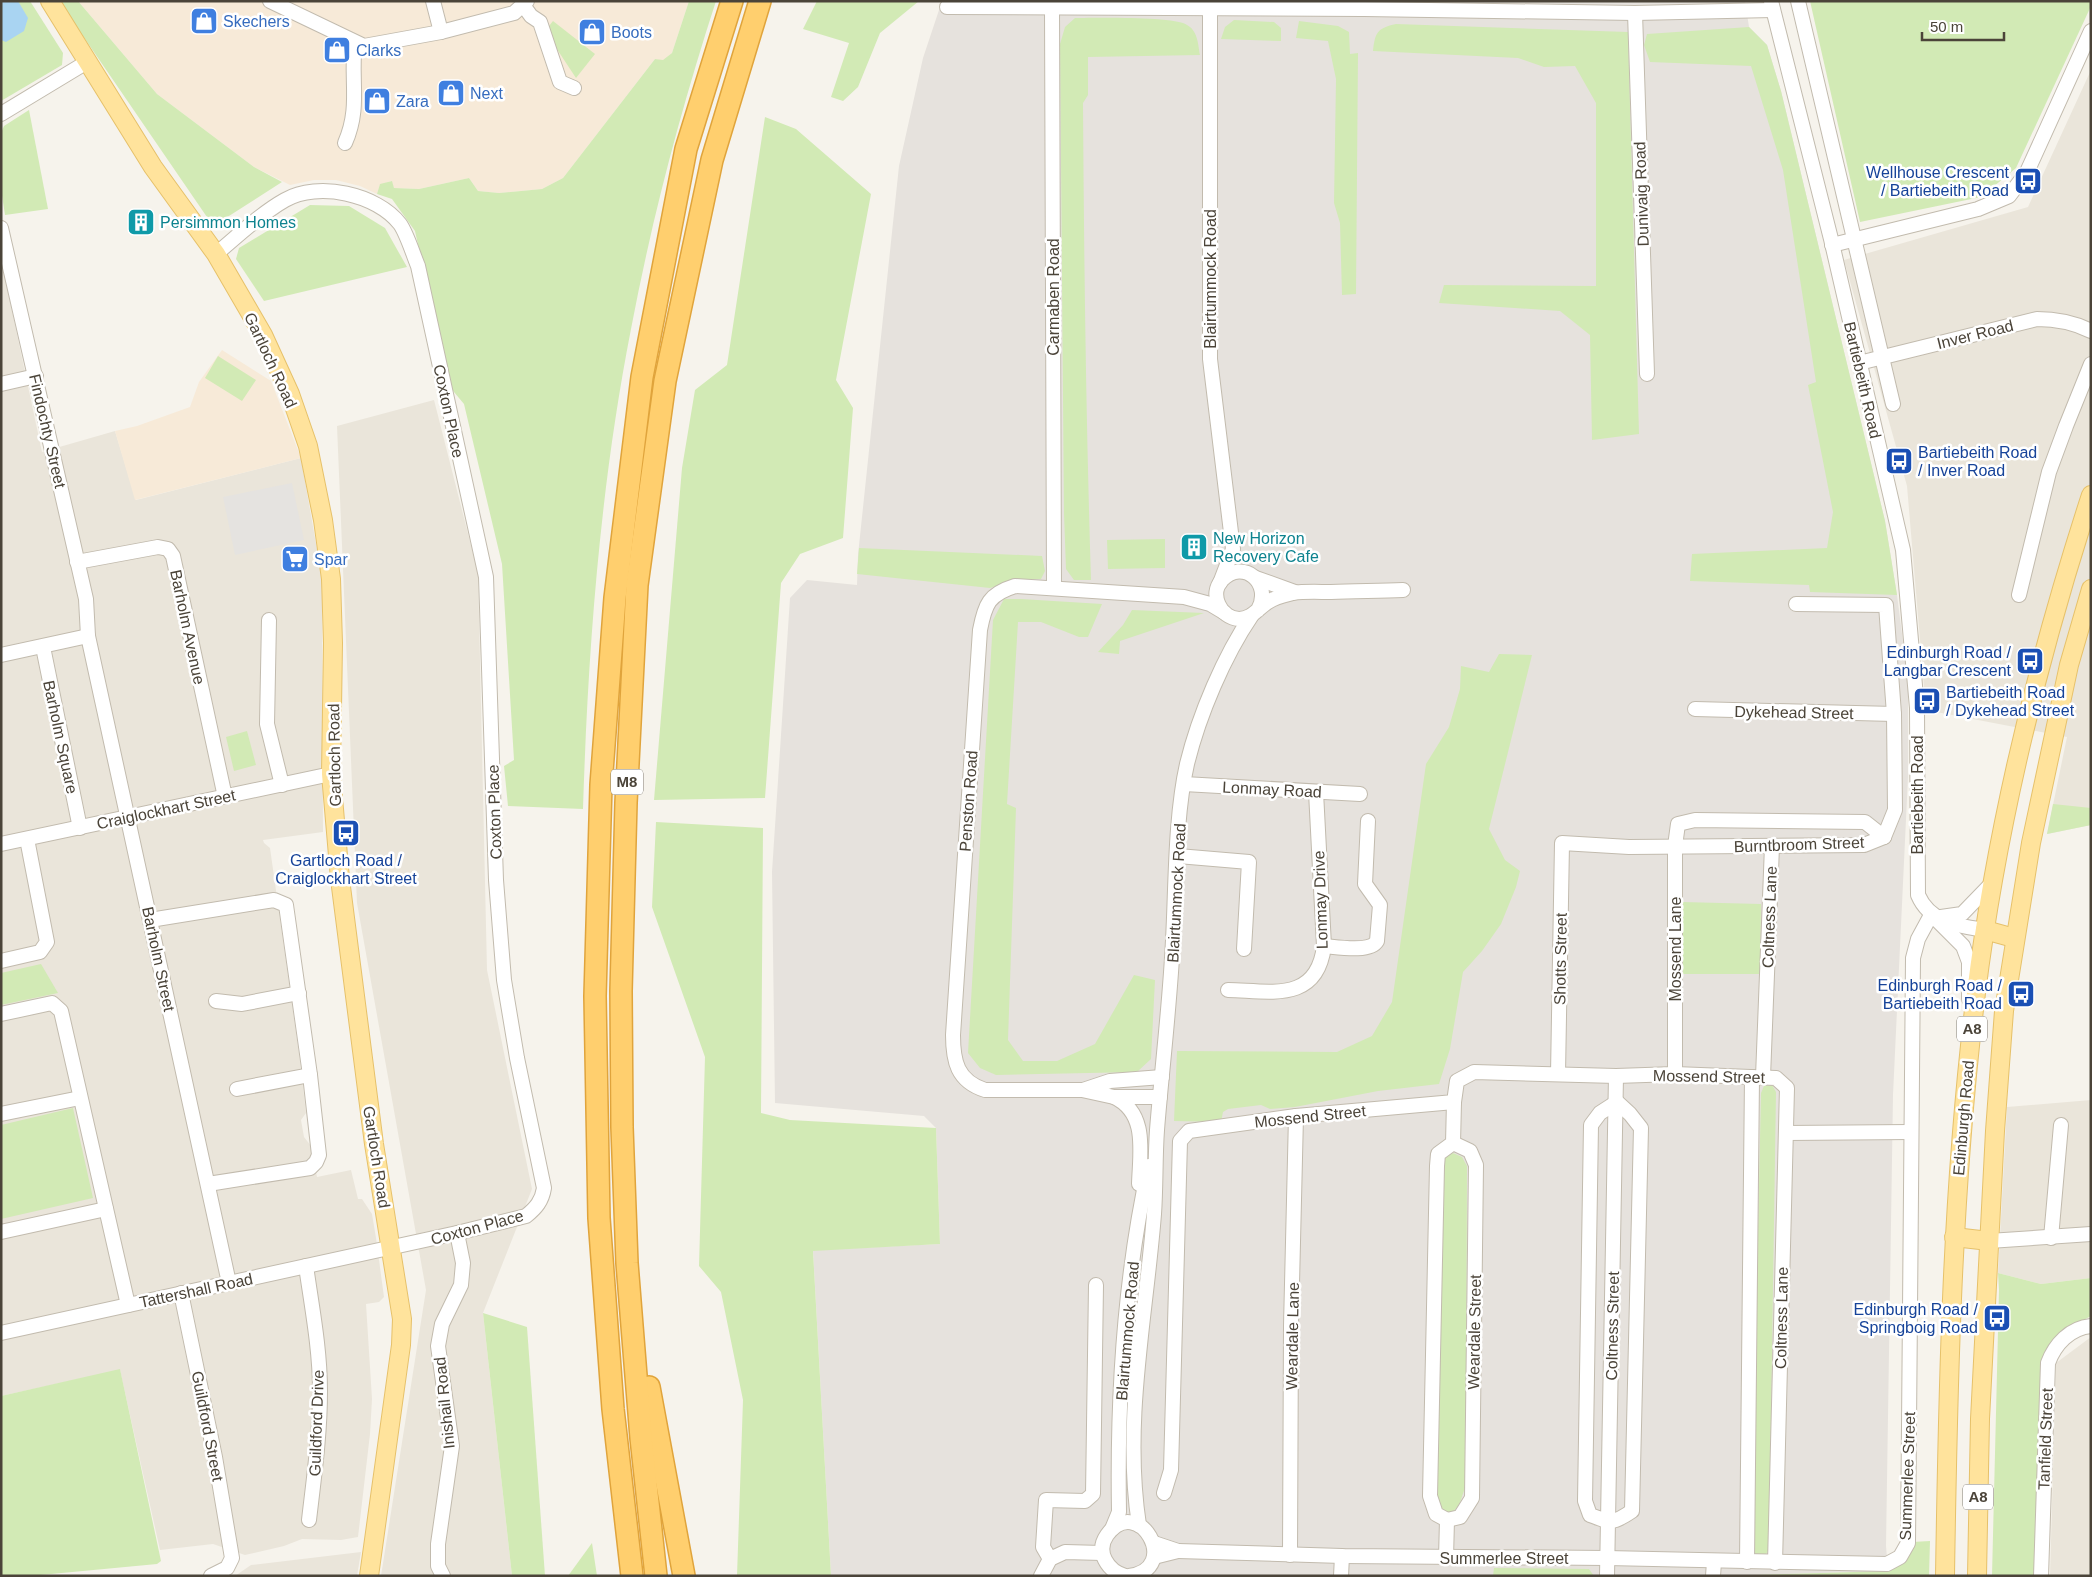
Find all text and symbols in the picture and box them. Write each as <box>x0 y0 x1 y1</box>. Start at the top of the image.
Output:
shop icon: Skechers <box>189 6 219 36</box>
scale bar <box>1922 10 2004 42</box>
place label: Skechers <box>223 13 290 30</box>
shop icon: Boots <box>577 17 607 47</box>
text: 50 m <box>1930 18 1963 35</box>
place label: Boots <box>611 24 652 41</box>
shop icon: Clarks <box>322 35 352 65</box>
place label: Clarks <box>356 42 401 59</box>
shop icon: Next <box>436 78 466 108</box>
place label: Next <box>470 85 503 102</box>
shop icon: Zara <box>362 86 392 116</box>
place label: Zara <box>396 93 429 110</box>
street label: Dunivaig Road <box>1631 141 1652 247</box>
place label: Wellhouse Crescent / Bartiebeith Road <box>1866 164 2010 199</box>
bus stop icon: Wellhouse Crescent / Bartiebeith Road <box>2013 166 2043 196</box>
building icon: Persimmon Homes <box>126 207 156 237</box>
street label: Blairtummock Road <box>1202 209 1219 349</box>
place label: Persimmon Homes <box>160 214 296 231</box>
street label: Carmaben Road <box>1045 238 1062 356</box>
street label: Gartloch Road <box>241 310 300 411</box>
street label: Inver Road <box>1935 317 2015 352</box>
street label: Bartiebeith Road <box>1841 320 1884 440</box>
street label: Coxton Place <box>430 363 467 460</box>
street label: Findochty Street <box>26 372 69 490</box>
place label: Bartiebeith Road / Inver Road <box>1918 444 2037 479</box>
bus stop icon: Bartiebeith Road / Inver Road <box>1884 446 1914 476</box>
place label: New Horizon Recovery Cafe <box>1213 530 1319 565</box>
building icon: New Horizon Recovery Cafe <box>1179 532 1209 562</box>
supermarket icon: Spar <box>280 544 310 574</box>
place label: Spar <box>314 551 348 568</box>
street label: Barholm Avenue <box>167 568 208 686</box>
place label: Edinburgh Road / Langbar Crescent <box>1884 644 2012 679</box>
bus stop icon: Edinburgh Road / Langbar Crescent <box>2015 646 2045 676</box>
street label: Barholm Square <box>40 679 81 796</box>
place label: Bartiebeith Road / Dykehead Street <box>1946 684 2075 719</box>
bus stop icon: Bartiebeith Road / Dykehead Street <box>1912 686 1942 716</box>
street label: Gartloch Road <box>325 703 344 807</box>
street label: Dykehead Street <box>1734 703 1854 722</box>
street label: Bartiebeith Road <box>1909 735 1926 855</box>
street label: Penston Road <box>956 750 981 852</box>
street label: Coxton Place <box>484 764 505 860</box>
road number: M8 <box>611 770 643 794</box>
street label: Lonmay Road <box>1222 778 1322 801</box>
street label: Craiglockhart Street <box>95 786 238 833</box>
bus stop icon: Gartloch Road / Craiglockhart Street <box>331 818 361 848</box>
street label: Blairtummock Road <box>1164 823 1189 963</box>
street label: Burntbroom Street <box>1733 834 1865 855</box>
street label: Lonmay Drive <box>1310 850 1331 950</box>
place label: Gartloch Road / Craiglockhart Street <box>275 852 417 887</box>
street label: Coltness Lane <box>1759 866 1780 968</box>
street label: Mossend Lane <box>1667 896 1684 1001</box>
street label: Barholm Street <box>139 905 178 1014</box>
street label: Shotts Street <box>1551 912 1570 1005</box>
place label: Edinburgh Road / Bartiebeith Road <box>1877 977 2003 1012</box>
bus stop icon: Edinburgh Road / Bartiebeith Road <box>2006 979 2036 1009</box>
road number: A8 <box>1957 1016 1987 1042</box>
street label: Edinburgh Road <box>1950 1060 1977 1176</box>
street label: Mossend Street <box>1653 1067 1766 1086</box>
street label: Mossend Street <box>1253 1102 1367 1131</box>
street label: Gartloch Road <box>360 1105 393 1209</box>
street label: Coxton Place <box>429 1207 525 1248</box>
street label: Blairtummock Road <box>1113 1261 1142 1401</box>
street label: Coltness Lane <box>1772 1267 1791 1369</box>
street label: Tattershall Road <box>138 1270 254 1311</box>
street label: Coltness Street <box>1603 1271 1622 1381</box>
street label: Weardale Street <box>1465 1274 1484 1390</box>
street label: Weardale Lane <box>1283 1282 1302 1390</box>
place label: Edinburgh Road / Springboig Road <box>1853 1301 1979 1336</box>
bus stop icon: Edinburgh Road / Springboig Road <box>1982 1303 2012 1333</box>
street label: Inishail Road <box>431 1356 458 1450</box>
street label: Guildford Street <box>188 1369 227 1483</box>
street label: Guildford Drive <box>306 1369 327 1477</box>
street label: Tanfield Street <box>2035 1387 2056 1490</box>
street label: Summerlee Street <box>1897 1411 1918 1541</box>
road number: A8 <box>1963 1484 1993 1510</box>
street label: Summerlee Street <box>1440 1550 1569 1567</box>

